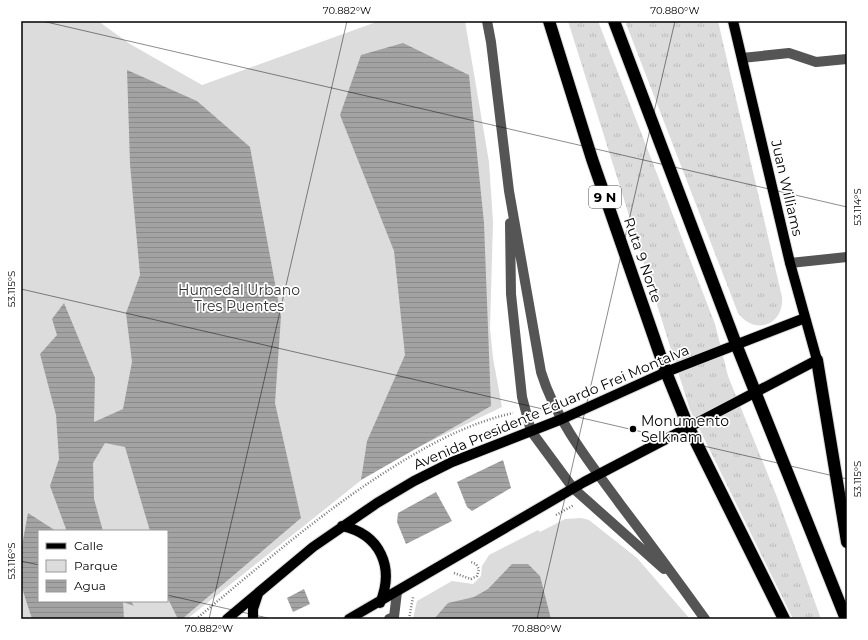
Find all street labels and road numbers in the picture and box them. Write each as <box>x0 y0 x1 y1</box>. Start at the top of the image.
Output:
street label: Juan Williams <box>767 137 807 238</box>
road number: 9 N <box>589 186 621 208</box>
street label: Ruta 9 Norte <box>620 215 666 305</box>
street label: Avenida Presidente Eduardo Frei Montalva <box>410 341 692 473</box>

